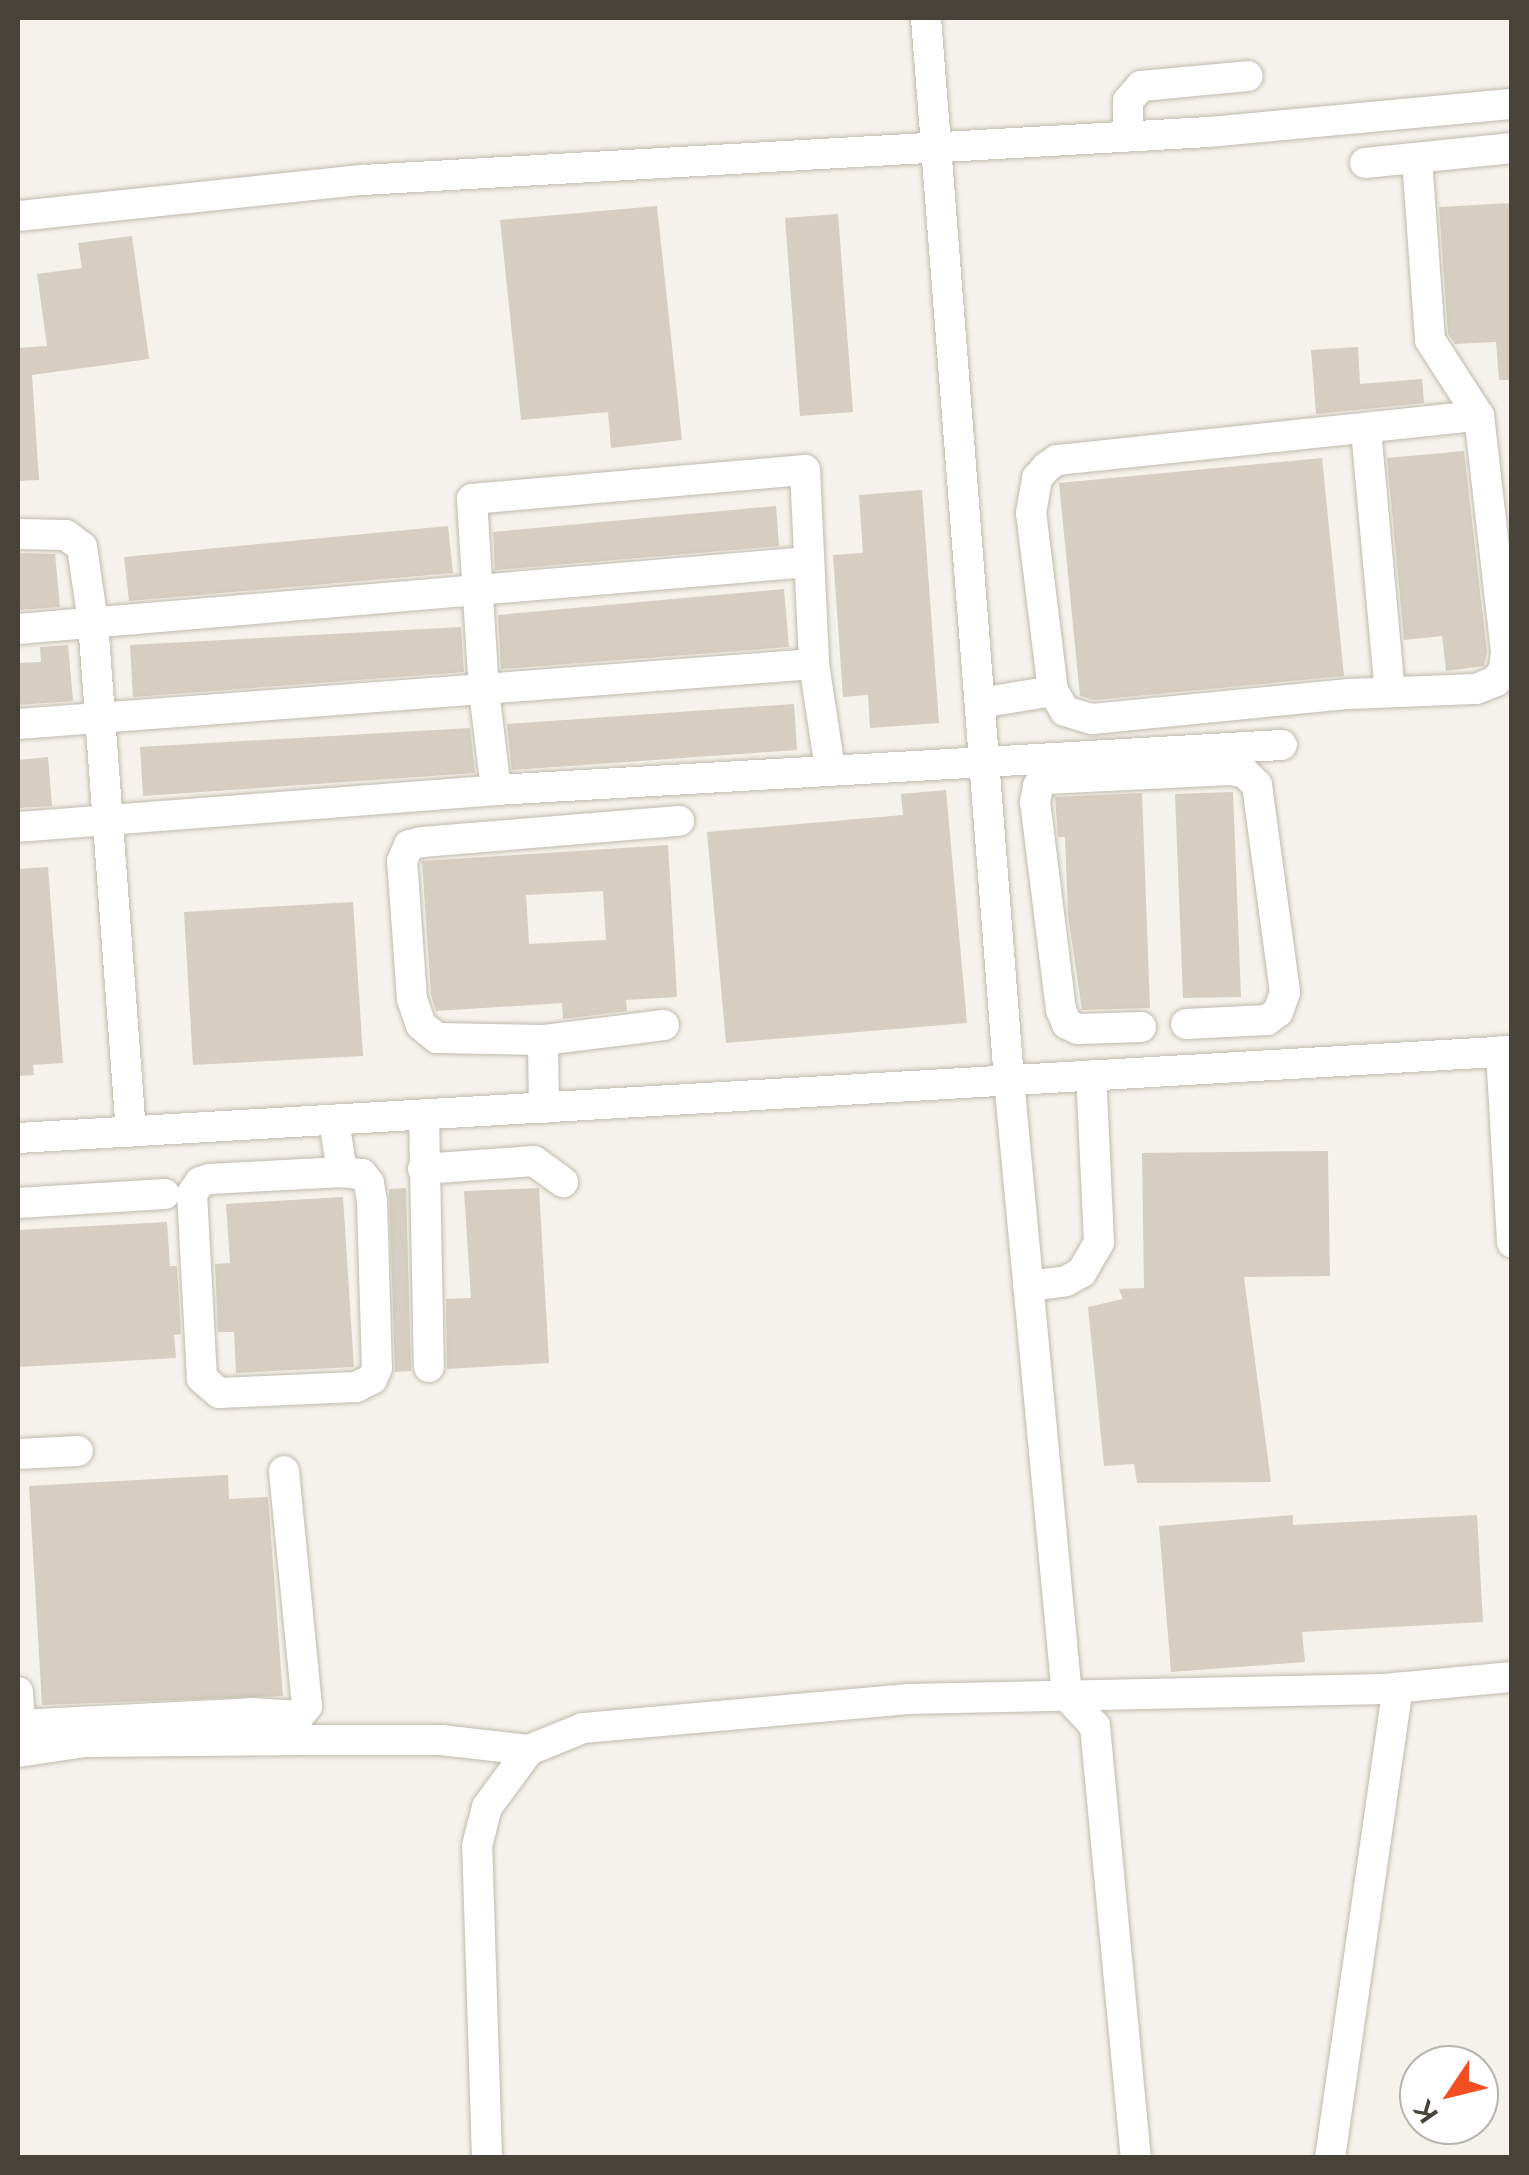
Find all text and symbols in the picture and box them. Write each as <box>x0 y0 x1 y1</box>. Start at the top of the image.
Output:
north arrow <box>1399 2045 1499 2145</box>
text: K <box>1407 2094 1444 2129</box>

